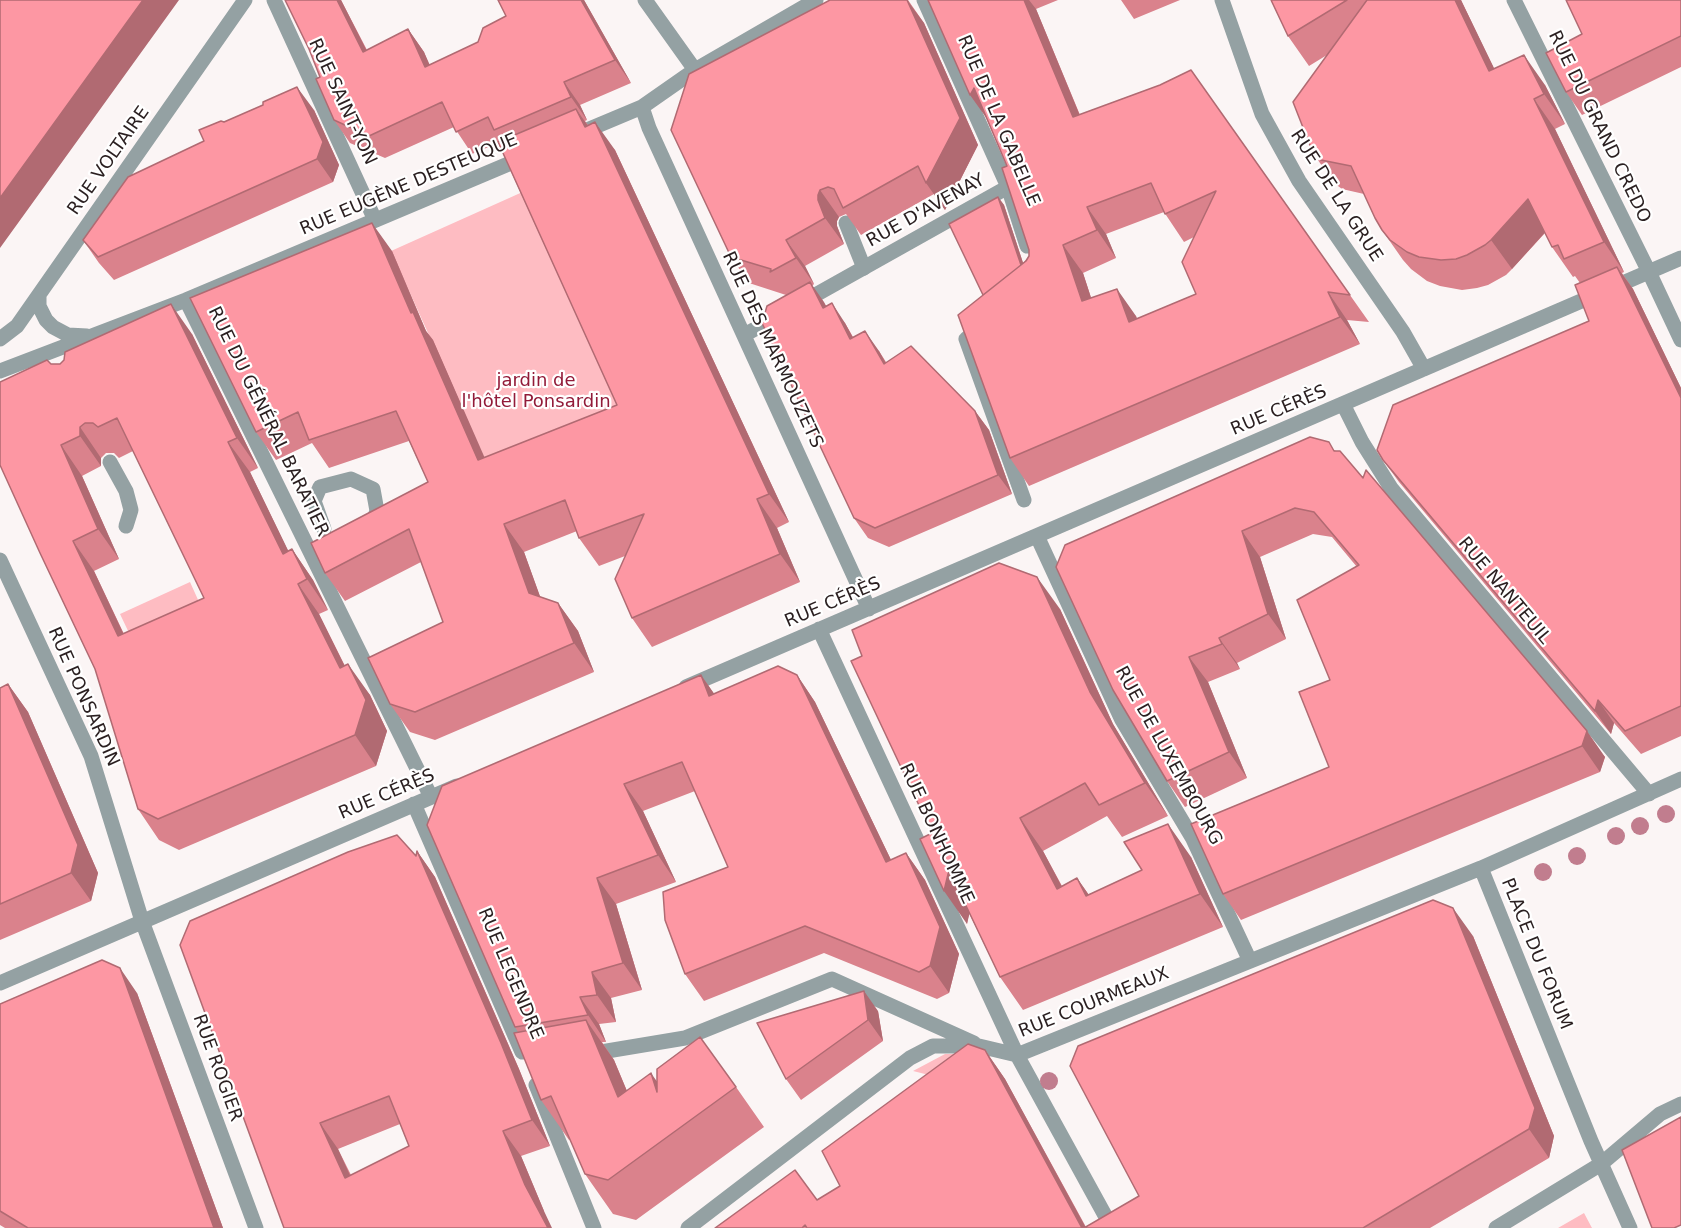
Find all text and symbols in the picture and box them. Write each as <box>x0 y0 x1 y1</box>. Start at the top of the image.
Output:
street label: RUE DU GRAND CREDO <box>1543 27 1655 227</box>
street label: RUE DE LA GABELLE <box>952 32 1044 210</box>
street label: RUE SAINT-YON <box>303 35 381 169</box>
street label: RUE VOLTAIRE <box>64 103 154 219</box>
street label: RUE DE LA GRUE <box>1285 126 1387 266</box>
street label: RUE EUGÈNE DESTEUQUE <box>297 129 521 241</box>
street label: RUE D'AVENAY <box>863 170 989 252</box>
street label: RUE DES MARMOUZETS <box>717 248 827 452</box>
street label: RUE DU GÉNÉRAL BARATIER <box>203 304 333 540</box>
park label: jardin de l'hôtel Ponsardin <box>461 370 611 412</box>
street label: RUE CÉRÈS <box>1228 381 1330 441</box>
street label: RUE NANTEUIL <box>1453 533 1555 649</box>
street label: RUE CÉRÈS <box>782 573 884 633</box>
street label: RUE PONSARDIN <box>43 624 123 770</box>
street label: RUE DE LUXEMBOURG <box>1110 663 1226 849</box>
street label: RUE BONHOMME <box>894 760 978 908</box>
street label: RUE CÉRÈS <box>336 765 438 825</box>
street label: PLACE DU FORUM <box>1496 875 1576 1033</box>
street label: RUE LEGENDRE <box>473 905 547 1043</box>
street label: RUE COURMEAUX <box>1016 963 1172 1043</box>
street label: RUE ROGIER <box>188 1011 246 1125</box>

